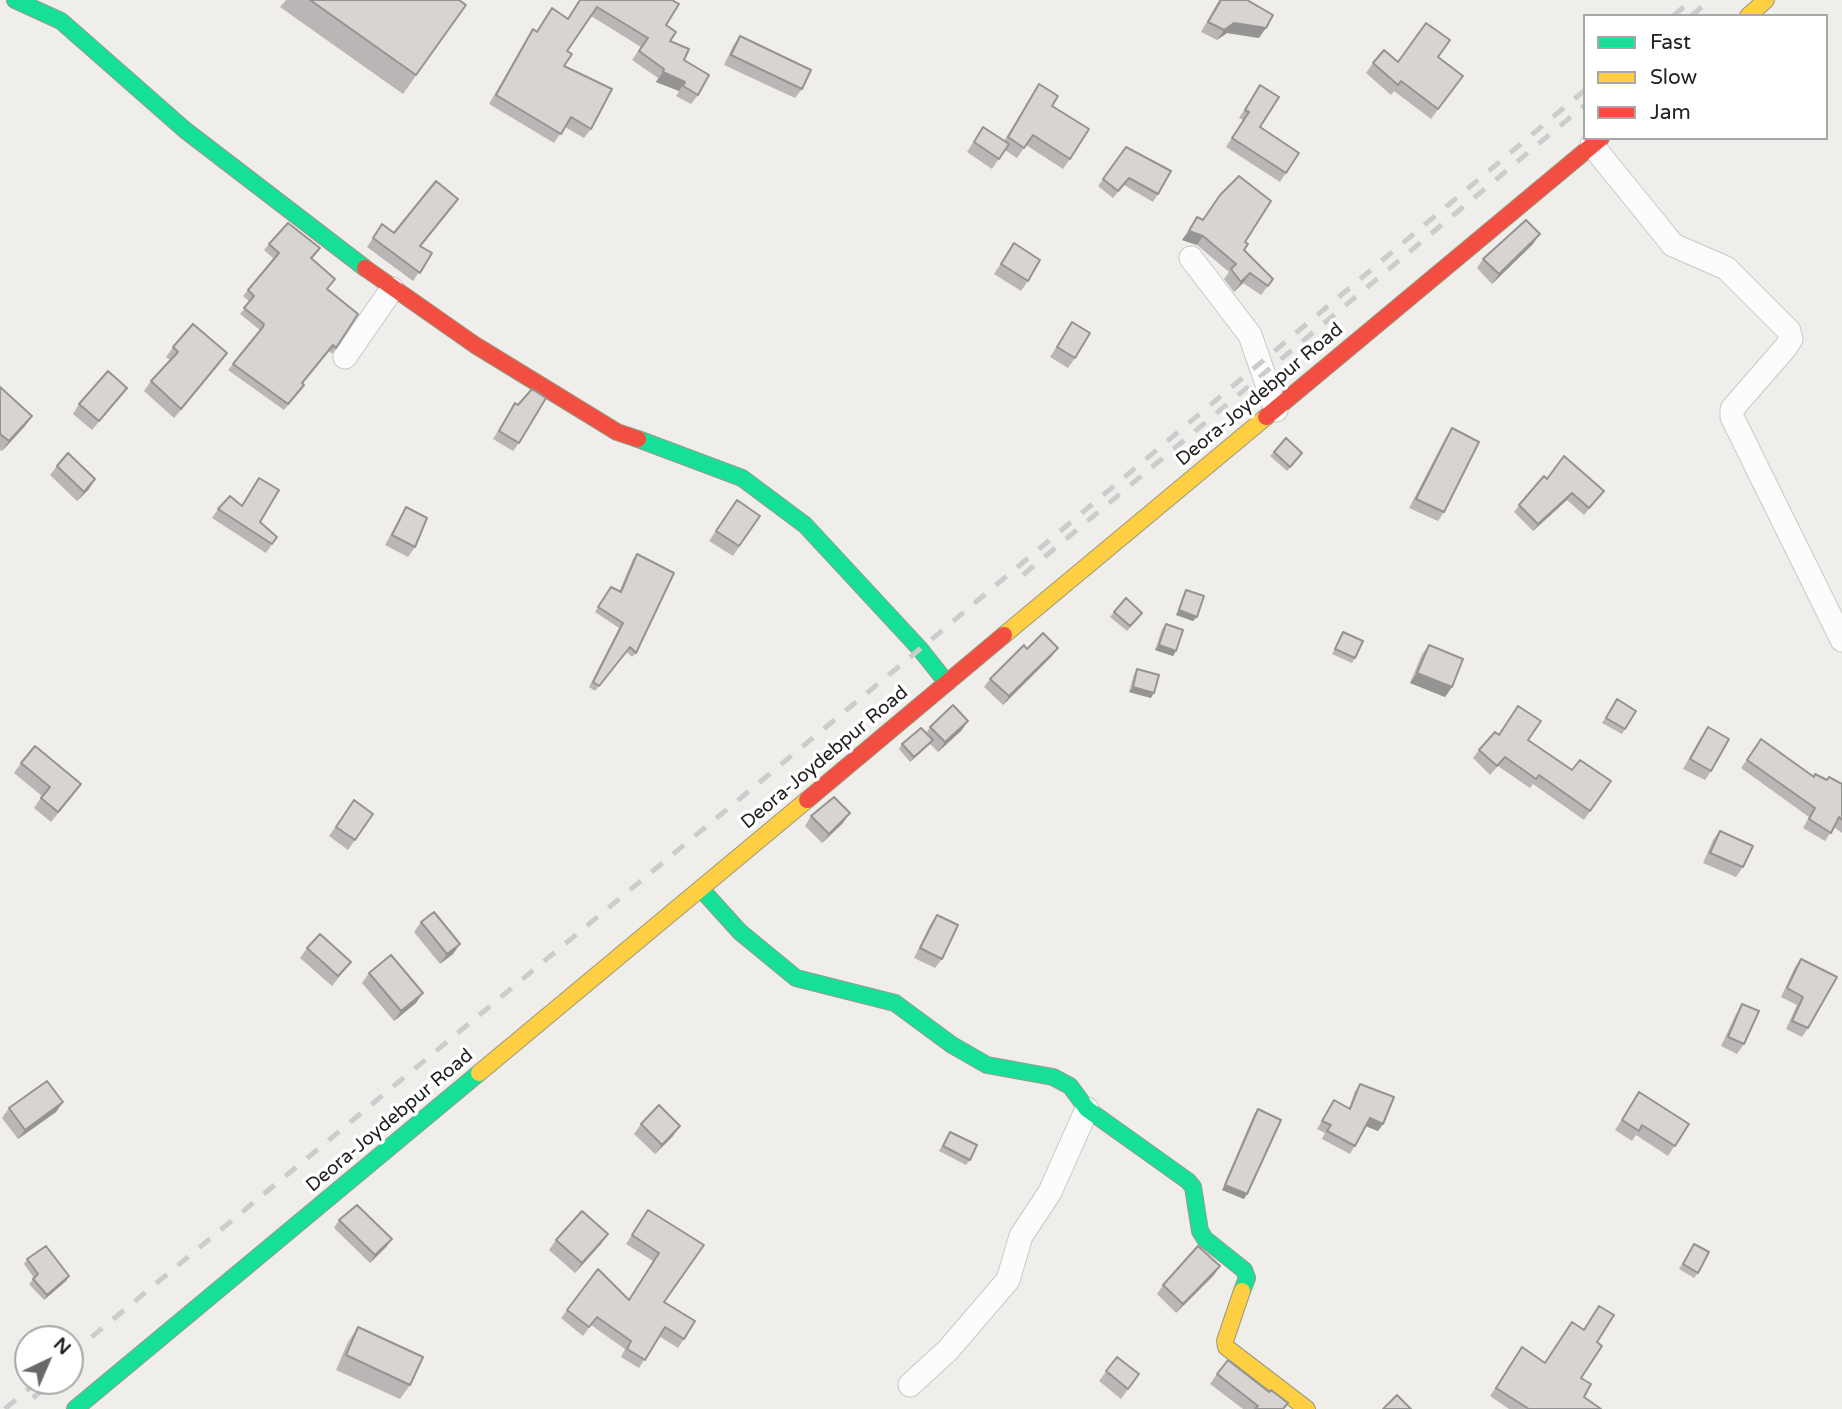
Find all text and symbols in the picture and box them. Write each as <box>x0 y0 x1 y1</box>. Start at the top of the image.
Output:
legend <box>1583 14 1828 140</box>
text: Fast <box>1650 30 1691 55</box>
text: Slow <box>1650 65 1697 90</box>
text: Jam <box>1650 100 1691 125</box>
street label: Deora-Joydebpur Road <box>1172 319 1348 471</box>
street label: Deora-Joydebpur Road <box>737 682 913 834</box>
street label: Deora-Joydebpur Road <box>302 1045 478 1197</box>
north arrow <box>14 1325 84 1395</box>
text: N <box>49 1333 75 1360</box>

